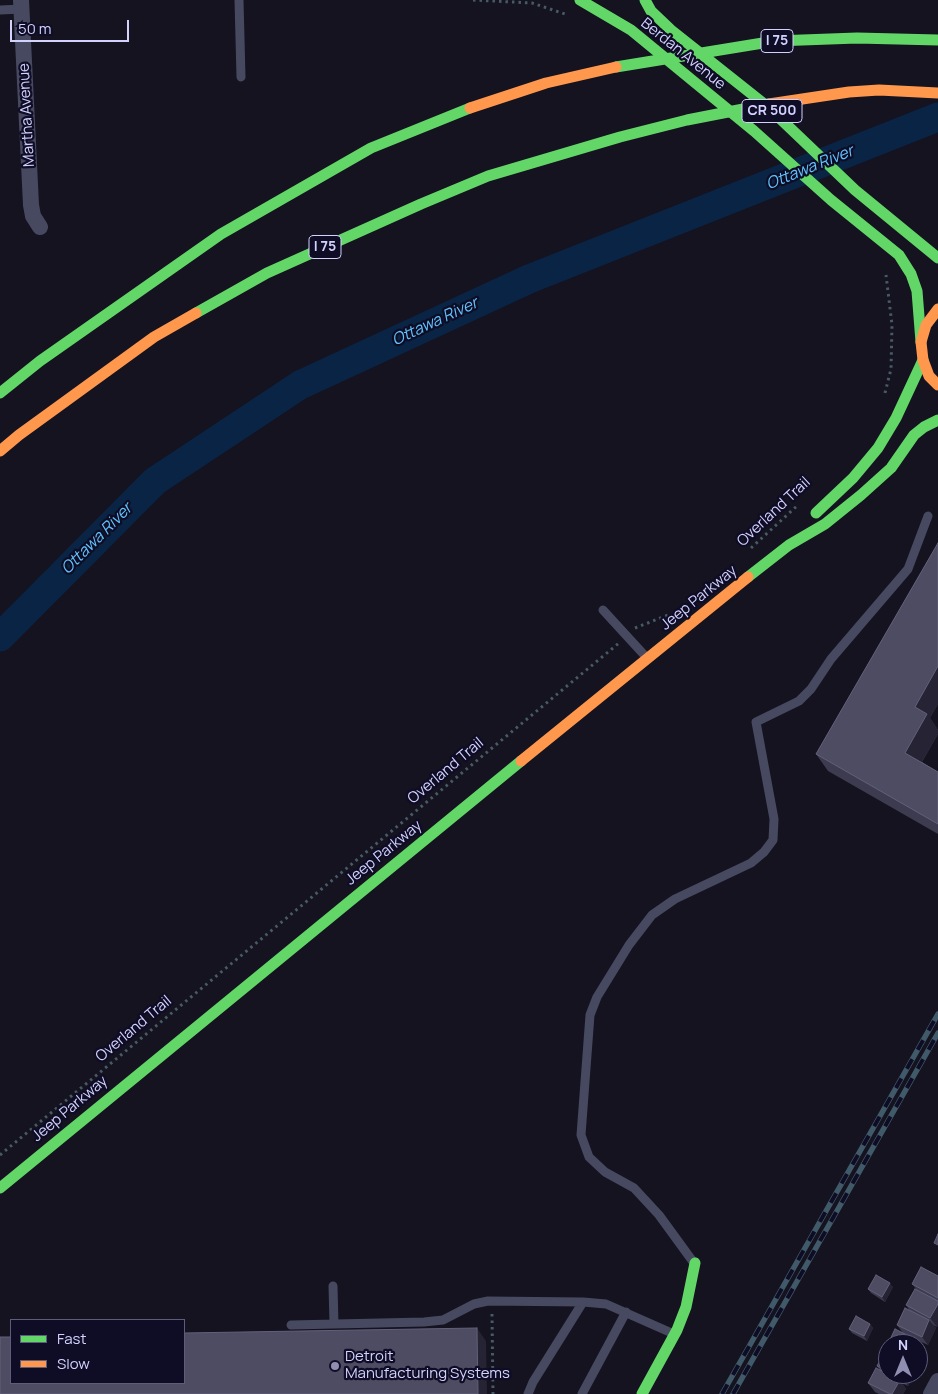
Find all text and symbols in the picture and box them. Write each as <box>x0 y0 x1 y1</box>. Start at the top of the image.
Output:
scale bar <box>12 10 131 42</box>
street label: Berdan Avenue <box>637 14 729 94</box>
text: 50 m <box>18 18 52 39</box>
road number: I 75 <box>761 29 793 52</box>
street label: Martha Avenue <box>15 63 39 167</box>
road number: CR 500 <box>742 100 802 122</box>
water label: Ottawa River <box>763 142 857 194</box>
road number: I 75 <box>309 236 341 258</box>
water label: Ottawa River <box>389 294 481 350</box>
street label: Overland Trail <box>734 474 814 550</box>
water label: Ottawa River <box>57 499 137 579</box>
street label: Jeep Parkway <box>657 562 741 634</box>
street label: Overland Trail <box>404 734 488 808</box>
street label: Jeep Parkway <box>342 817 426 889</box>
street label: Overland Trail <box>92 992 176 1066</box>
street label: Jeep Parkway <box>29 1072 111 1146</box>
legend <box>10 1319 185 1384</box>
text: Fast <box>57 1328 86 1349</box>
north arrow <box>878 1334 928 1384</box>
text: N <box>898 1335 908 1354</box>
place label: Detroit Manufacturing Systems <box>345 1348 510 1383</box>
text: Slow <box>57 1353 90 1374</box>
marker: Detroit Manufacturing Systems <box>329 1360 341 1372</box>

